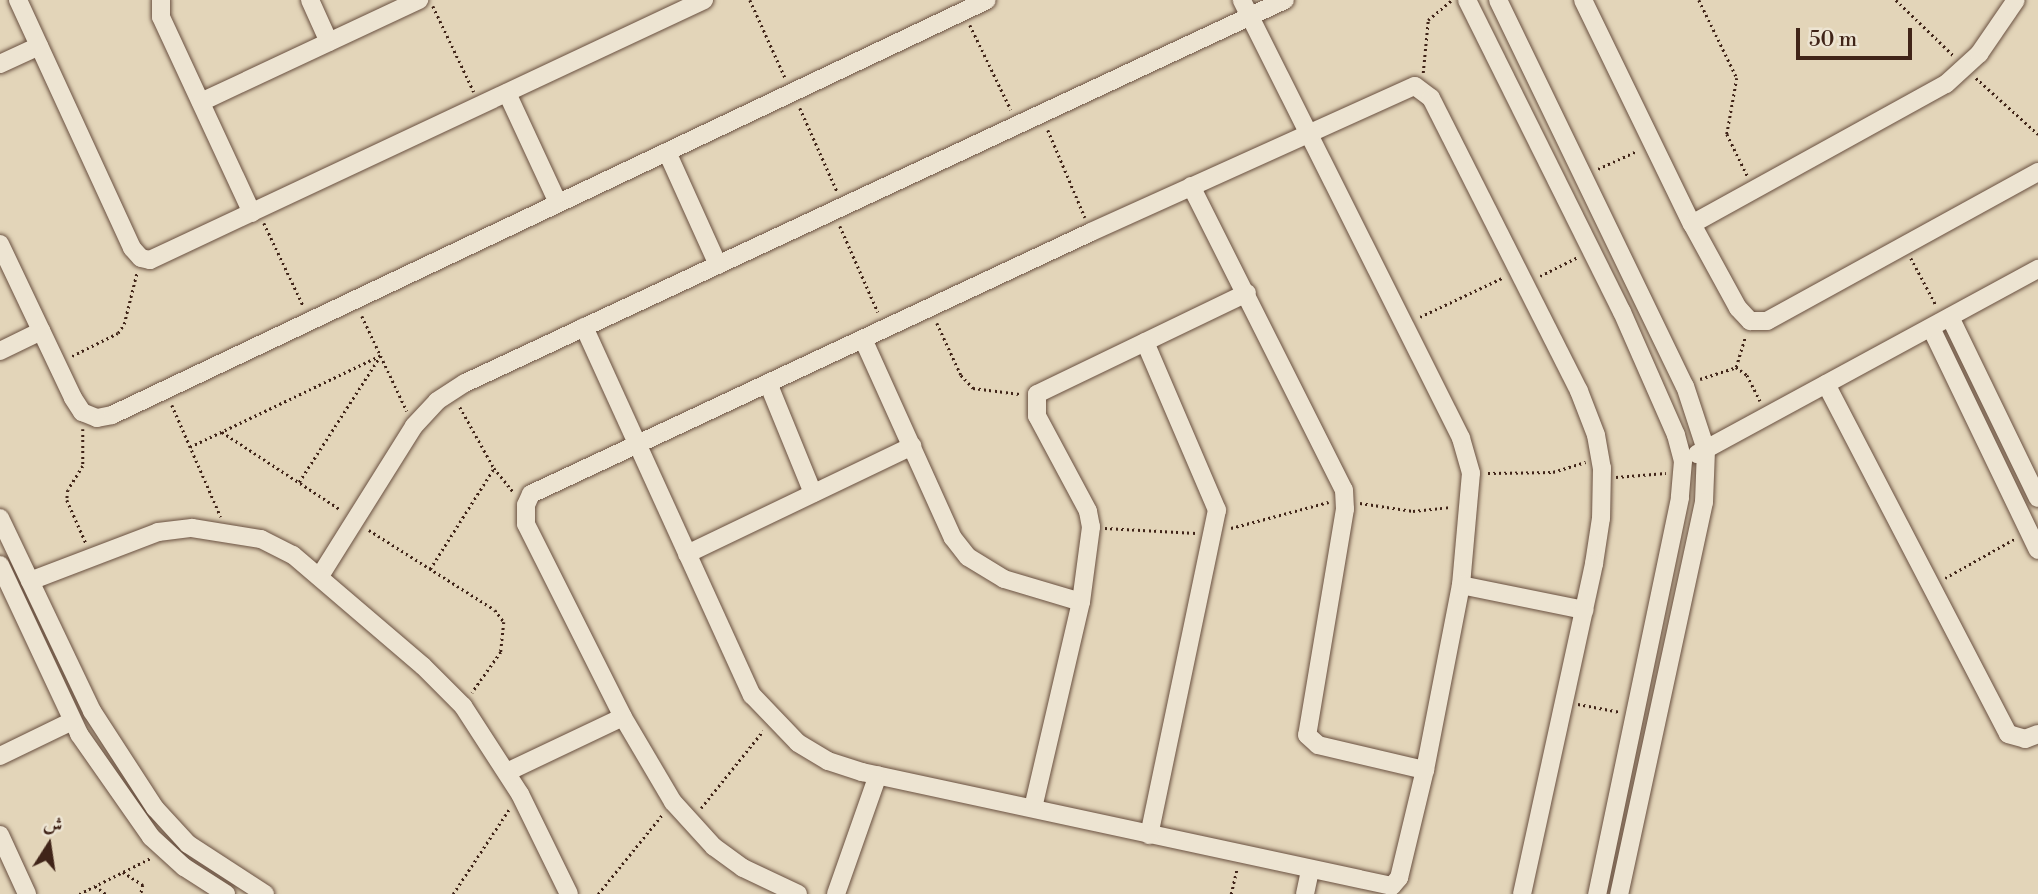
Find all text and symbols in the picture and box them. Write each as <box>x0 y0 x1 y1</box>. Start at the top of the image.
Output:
scale bar <box>1800 14 1916 58</box>
text: 50 m <box>1809 27 1857 53</box>
north arrow <box>14 810 84 880</box>
text: ش <box>42 811 65 838</box>

